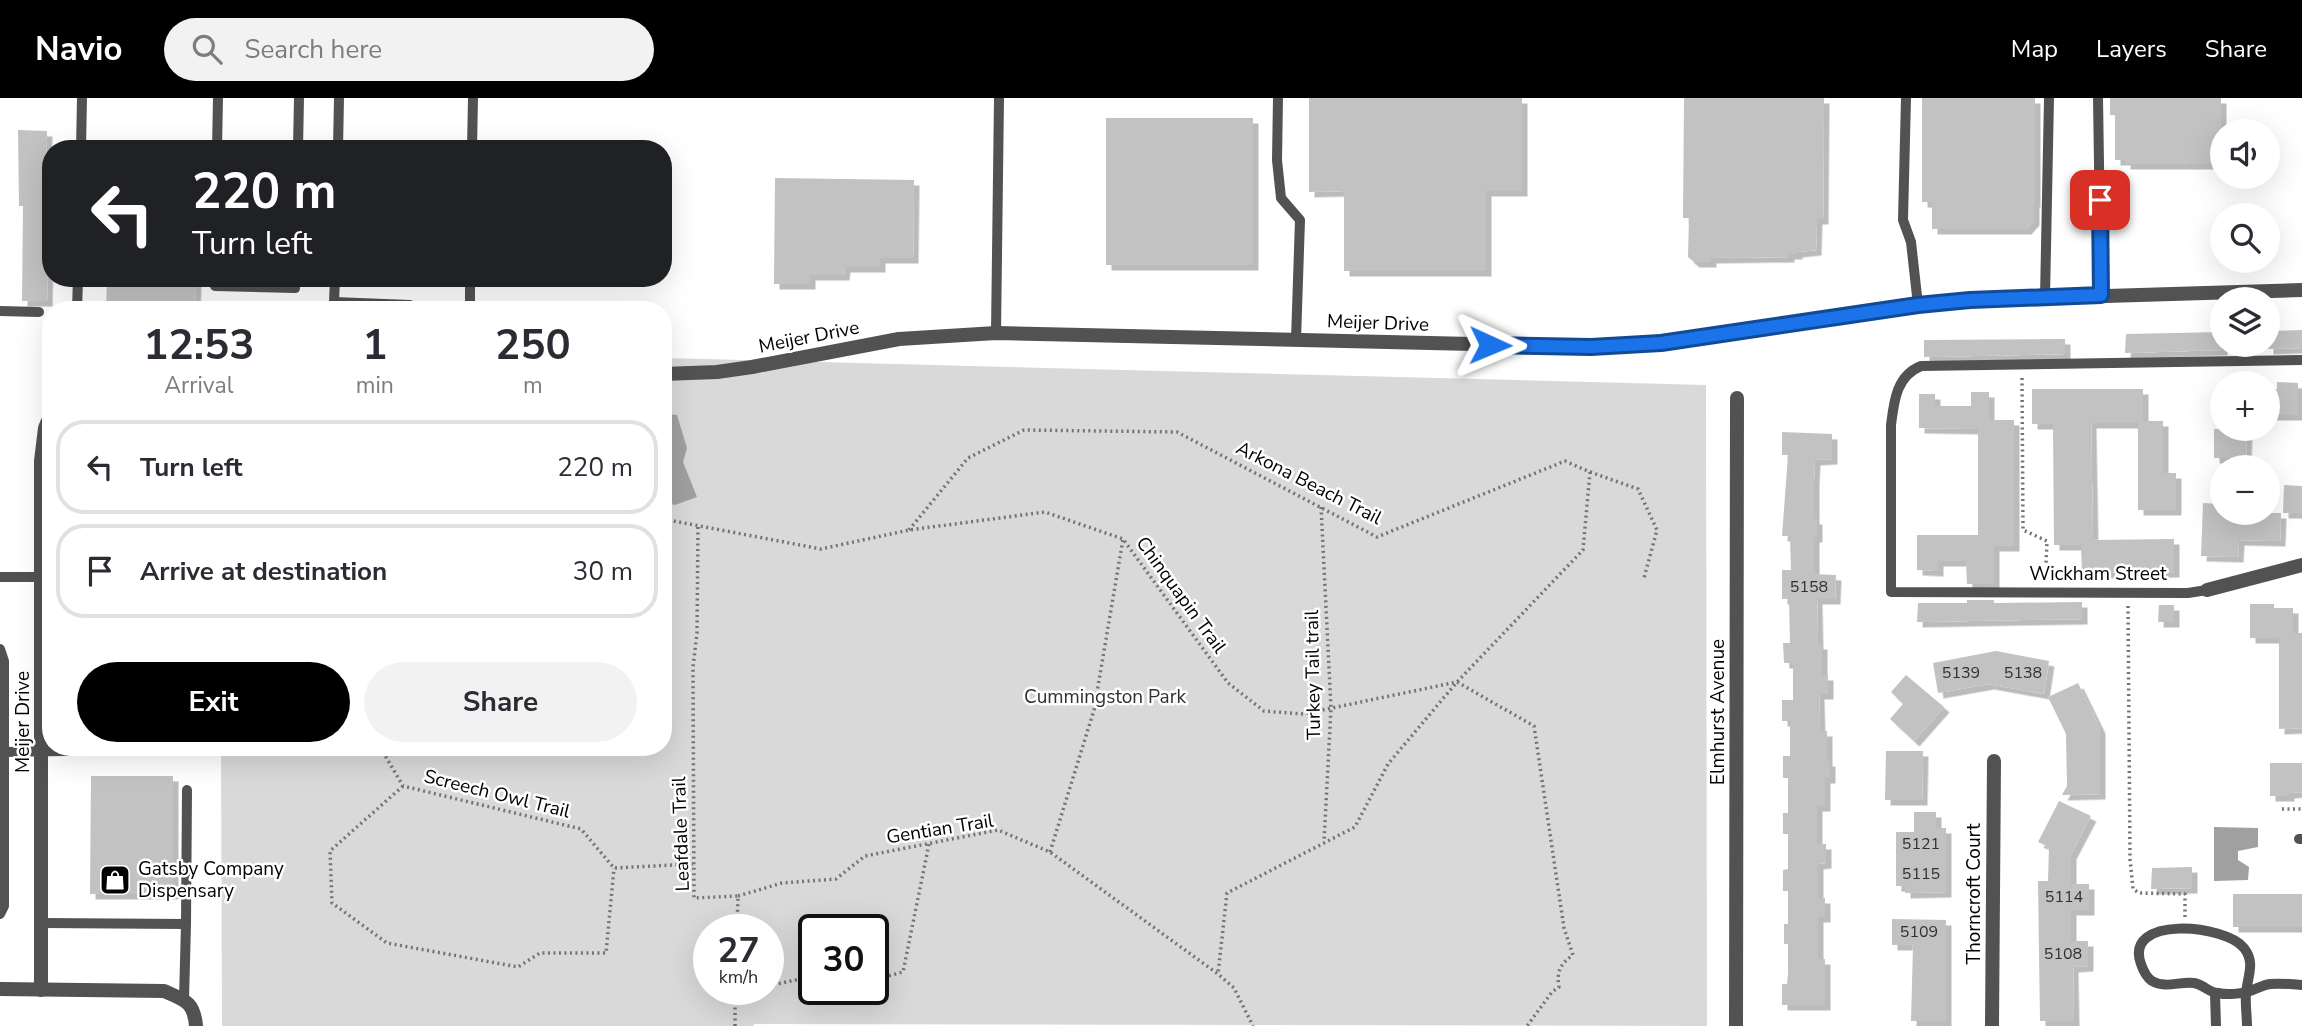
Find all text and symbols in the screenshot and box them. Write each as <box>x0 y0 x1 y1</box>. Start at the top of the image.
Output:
search box <box>164 18 654 81</box>
text: Navio <box>35 27 122 72</box>
icon: search <box>188 30 226 68</box>
text: Search here <box>244 32 382 67</box>
text: Map <box>2011 33 2058 65</box>
text: Layers <box>2096 33 2167 65</box>
text: Share <box>2205 33 2267 65</box>
map controls <box>2210 119 2280 525</box>
button: sound <box>2210 119 2280 189</box>
text: 220 m <box>192 158 336 225</box>
icon: left <box>77 168 168 259</box>
pin <box>2070 170 2130 230</box>
icon: arrive <box>2081 181 2119 219</box>
button: search <box>2210 203 2280 273</box>
text: Turn left <box>192 222 312 265</box>
button: layers <box>2210 287 2280 357</box>
street label: Meijer Drive <box>1327 308 1429 338</box>
position arrow <box>1453 308 1527 382</box>
street label: Meijer Drive <box>756 314 862 360</box>
text: 12:53 <box>143 317 254 374</box>
text: 1 <box>362 317 387 374</box>
text: 250 <box>495 317 571 374</box>
text: Arrival <box>164 370 233 401</box>
text: min <box>356 370 394 401</box>
text: m <box>523 370 543 401</box>
button: + <box>2210 371 2280 441</box>
street label: Arkona Beach Trail <box>1232 435 1387 531</box>
icon: left <box>81 448 119 486</box>
text: Turn left <box>140 450 243 485</box>
text: 220 m <box>557 450 633 485</box>
button: − <box>2210 455 2280 525</box>
street label: Chinquapin Trail <box>1130 531 1232 659</box>
icon: arrive <box>81 552 119 590</box>
text: Arrive at destination <box>140 554 387 589</box>
text: 30 m <box>573 554 633 589</box>
street label: Wickham Street <box>2029 561 2167 587</box>
house number: 5158 <box>1790 576 1828 598</box>
street label: Turkey Tail trail <box>1299 609 1327 740</box>
street label: Elmhurst Avenue <box>1705 639 1731 785</box>
button: Exit <box>77 662 350 742</box>
button: Share <box>364 662 637 742</box>
house number: 5139 <box>1942 662 1980 684</box>
house number: 5138 <box>2004 662 2042 684</box>
street label: Meijer Drive <box>10 671 36 773</box>
park label: Cummingston Park <box>1024 684 1186 710</box>
street label: Screech Owl Trail <box>421 763 573 825</box>
street label: Leafdale Trail <box>666 776 696 892</box>
street label: Gentian Trail <box>884 808 996 850</box>
street label: Thorncroft Court <box>1961 823 1987 965</box>
house number: 5121 <box>1902 833 1940 855</box>
place label: Gatsby Company Dispensary <box>138 856 284 904</box>
shop icon: Gatsby Company Dispensary <box>98 863 132 897</box>
house number: 5115 <box>1902 863 1940 885</box>
house number: 5114 <box>2045 886 2084 908</box>
speed limit sign: 30 <box>798 914 889 1005</box>
house number: 5109 <box>1900 921 1938 943</box>
text: 27 <box>717 927 760 974</box>
house number: 5108 <box>2044 943 2082 965</box>
text: km/h <box>719 965 758 989</box>

